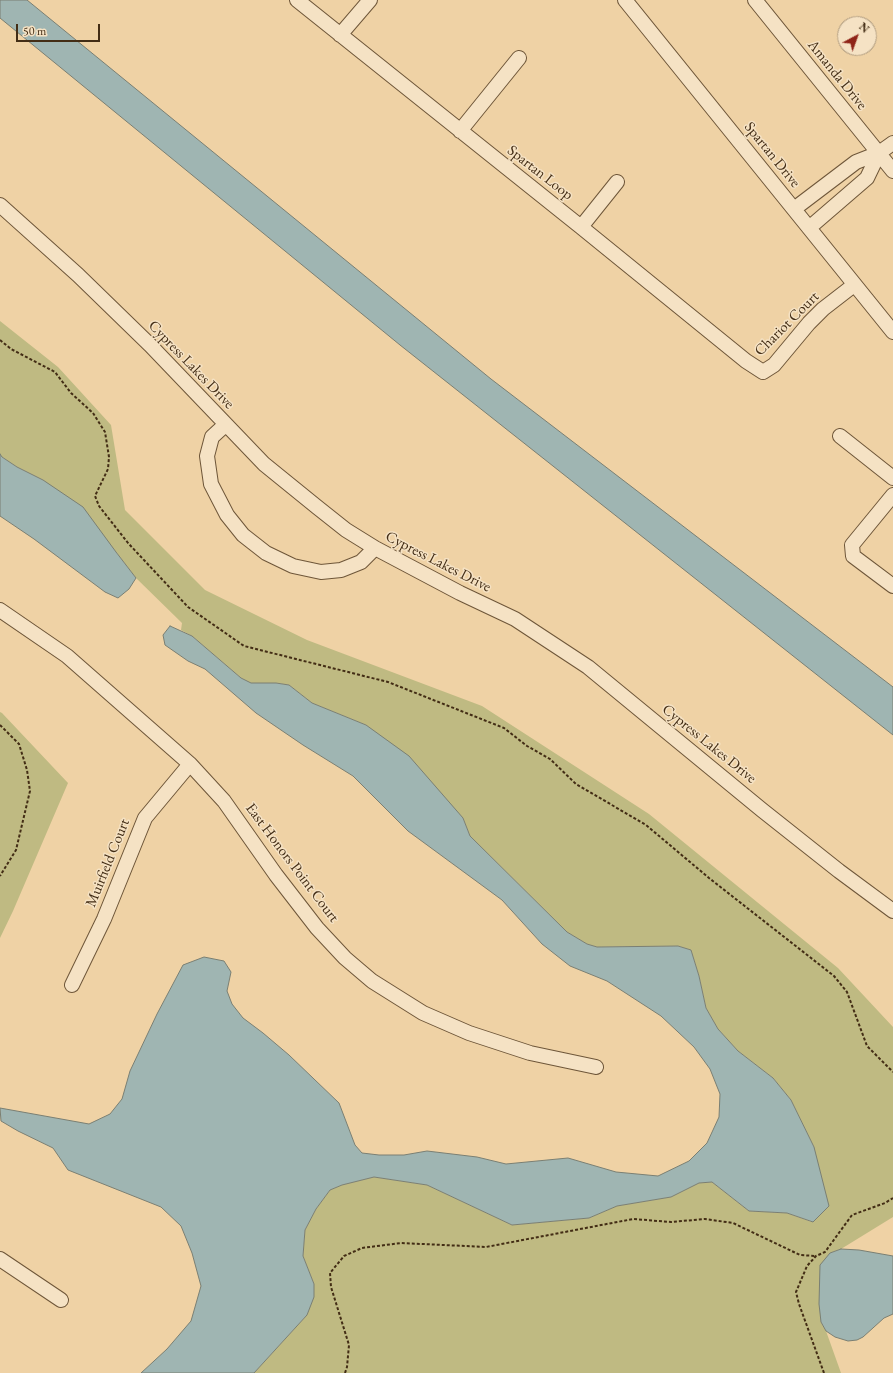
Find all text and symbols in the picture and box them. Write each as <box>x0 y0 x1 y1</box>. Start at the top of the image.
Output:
scale bar <box>18 16 102 42</box>
north arrow <box>837 16 877 56</box>
text: N <box>856 19 872 36</box>
text: 50 m <box>23 23 46 39</box>
street label: Amanda Drive <box>803 36 871 114</box>
street label: Spartan Drive <box>740 119 804 191</box>
street label: Spartan Loop <box>504 142 576 204</box>
street label: Chariot Court <box>751 288 823 360</box>
street label: Cypress Lakes Drive <box>144 317 238 413</box>
street label: Cypress Lakes Drive <box>382 528 494 596</box>
street label: Cypress Lakes Drive <box>658 700 760 788</box>
street label: East Honors Point Court <box>241 800 343 926</box>
street label: Muirfield Court <box>82 816 134 910</box>

